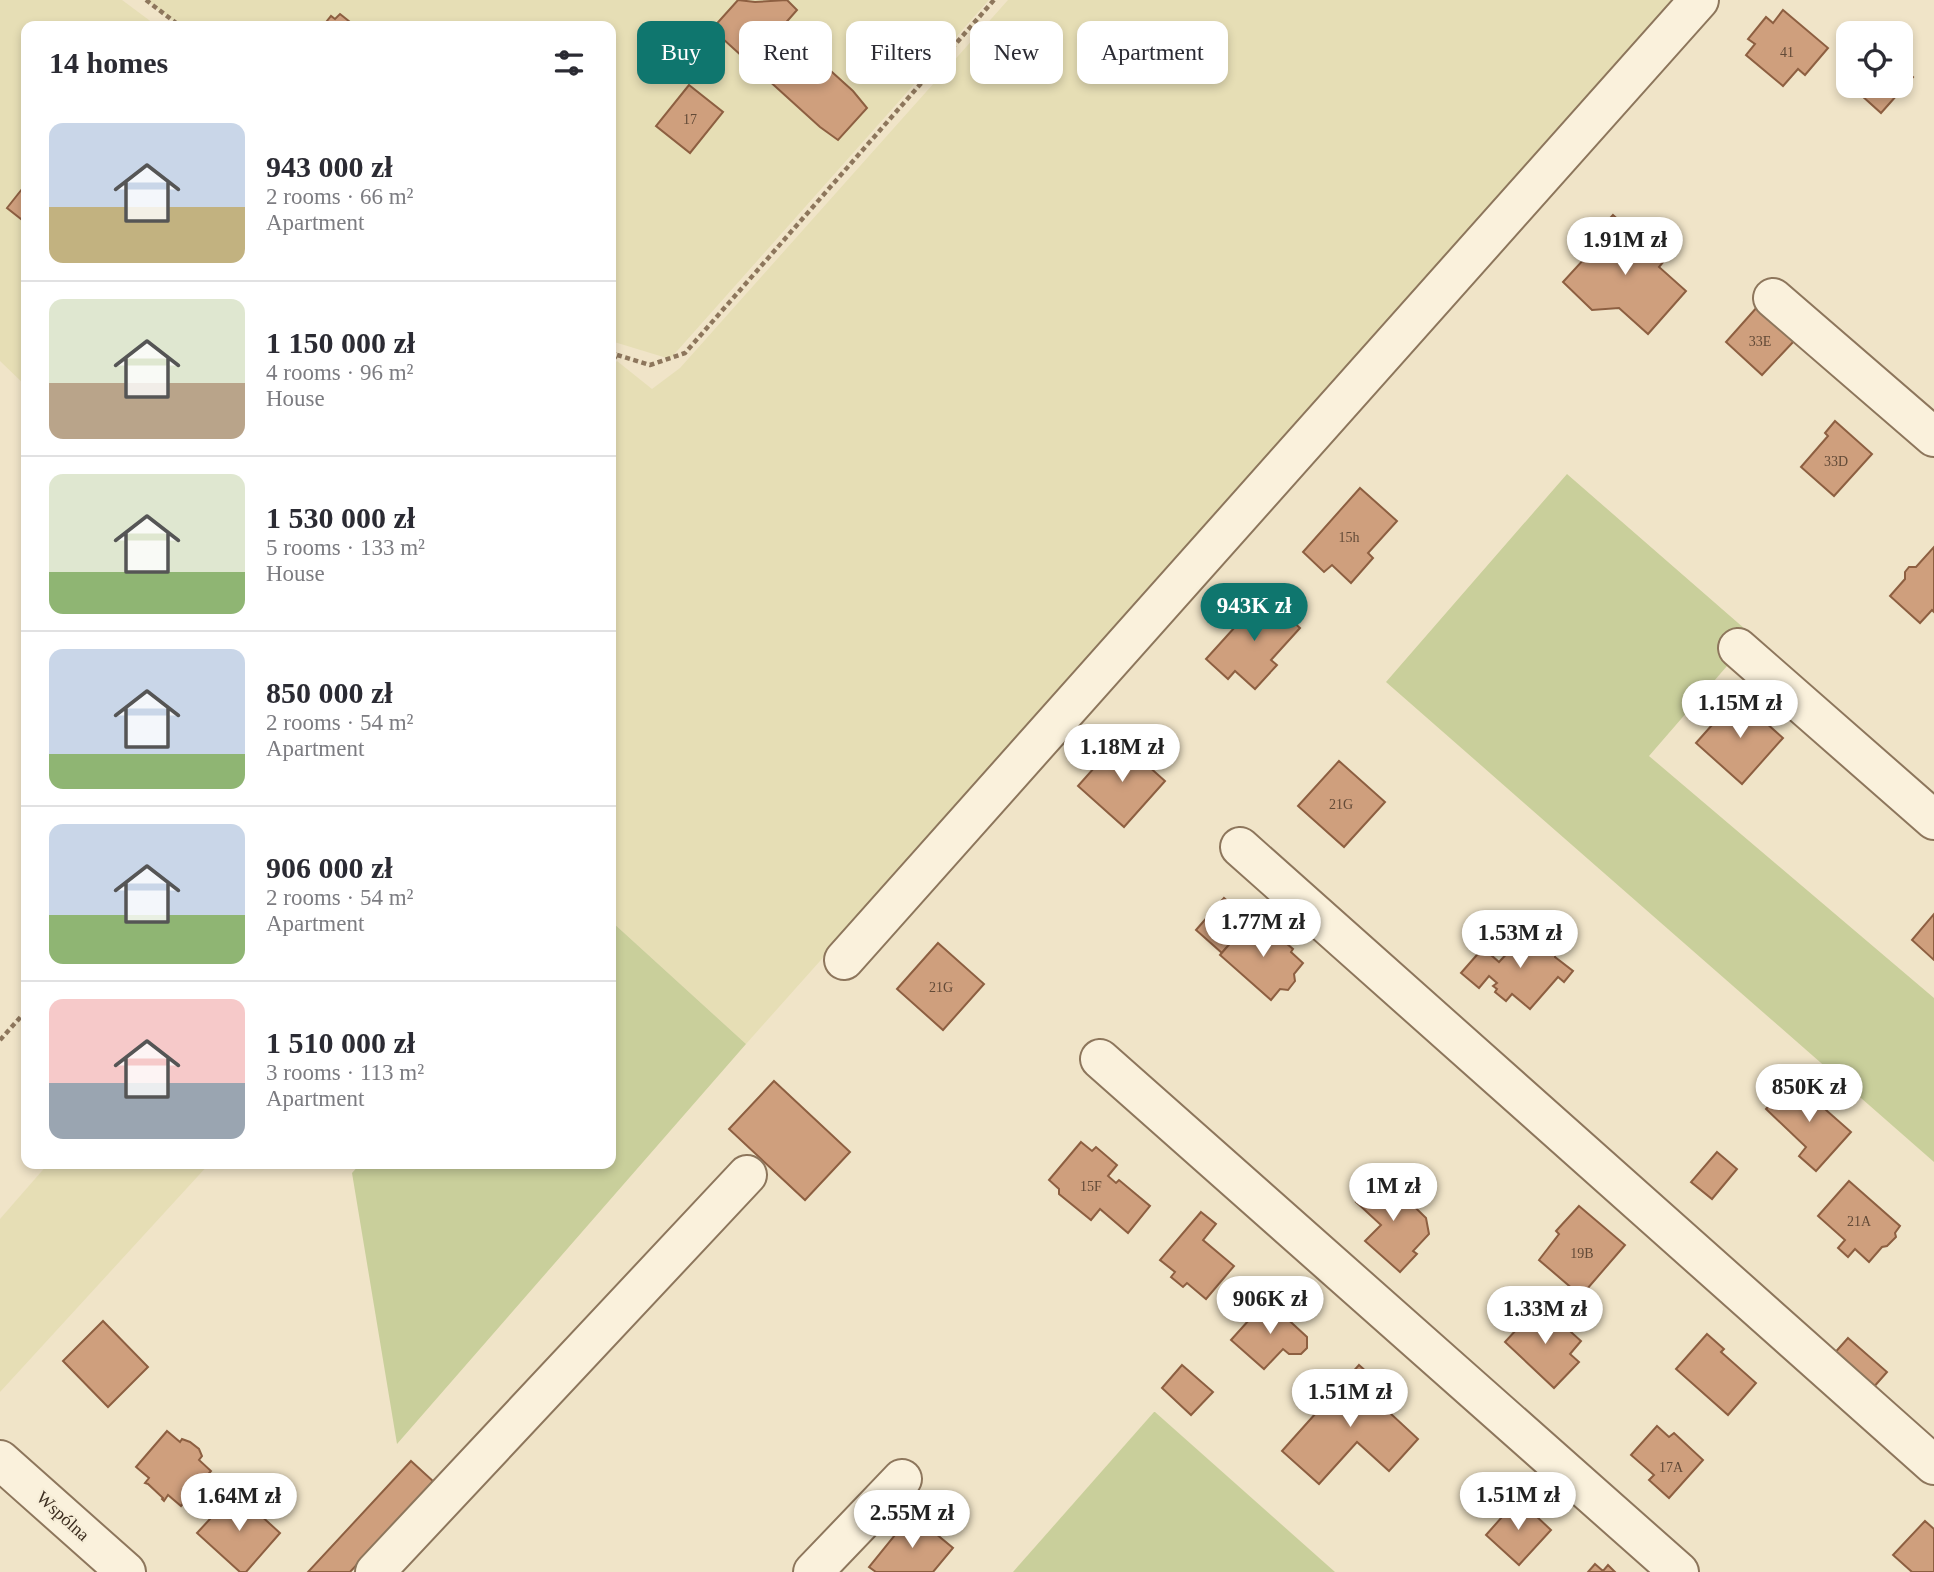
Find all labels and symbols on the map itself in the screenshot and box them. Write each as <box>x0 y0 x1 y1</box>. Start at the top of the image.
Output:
house number: 41 <box>1780 45 1794 60</box>
house number: 17 <box>683 112 697 127</box>
pin: 1.91M zł <box>1553 218 1697 277</box>
house number: 33E <box>1749 334 1771 349</box>
house number: 33D <box>1824 454 1848 469</box>
house number: 15h <box>1339 530 1360 545</box>
pin: 943K zł <box>1189 584 1319 643</box>
pin: 1.15M zł <box>1668 680 1812 740</box>
pin: 1.18M zł <box>1050 724 1194 784</box>
house number: 21G <box>1329 797 1353 812</box>
pin: 1.77M zł <box>1191 900 1335 959</box>
pin: 1.53M zł <box>1448 911 1592 970</box>
house number: 21G <box>929 980 953 995</box>
pin: 850K zł <box>1744 1064 1874 1124</box>
pin: 1M zł <box>1344 1164 1442 1223</box>
house number: 15F <box>1080 1179 1102 1194</box>
house number: 21A <box>1847 1214 1872 1229</box>
house number: 19B <box>1570 1246 1594 1261</box>
pin: 906K zł <box>1205 1276 1335 1336</box>
pin: 1.33M zł <box>1473 1286 1617 1346</box>
pin: 1.51M zł <box>1278 1370 1422 1429</box>
house number: 17A <box>1659 1460 1684 1475</box>
pin: 1.51M zł <box>1446 1472 1590 1532</box>
pin: 1.64M zł <box>167 1474 311 1533</box>
street label: Wspólna <box>33 1487 93 1545</box>
pin: 2.55M zł <box>840 1490 984 1550</box>

